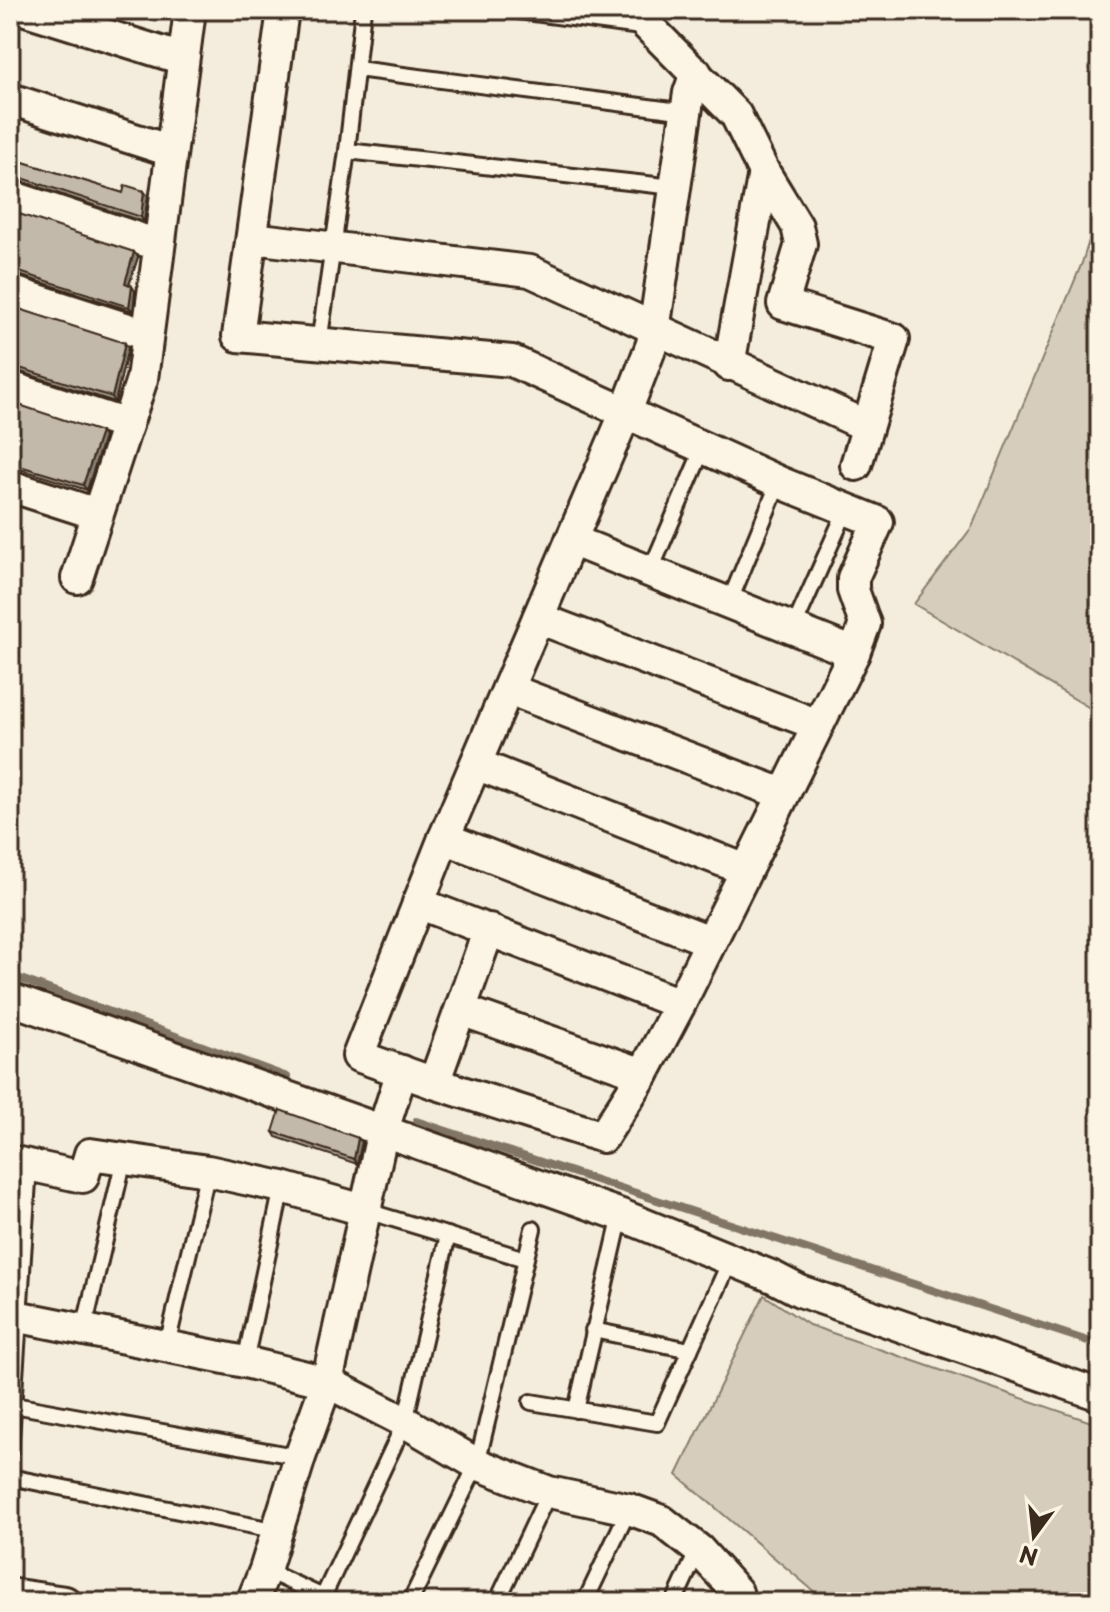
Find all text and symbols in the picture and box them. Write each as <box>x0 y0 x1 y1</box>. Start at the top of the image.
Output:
north arrow <box>994 1496 1074 1576</box>
text: N <box>1016 1539 1041 1575</box>

